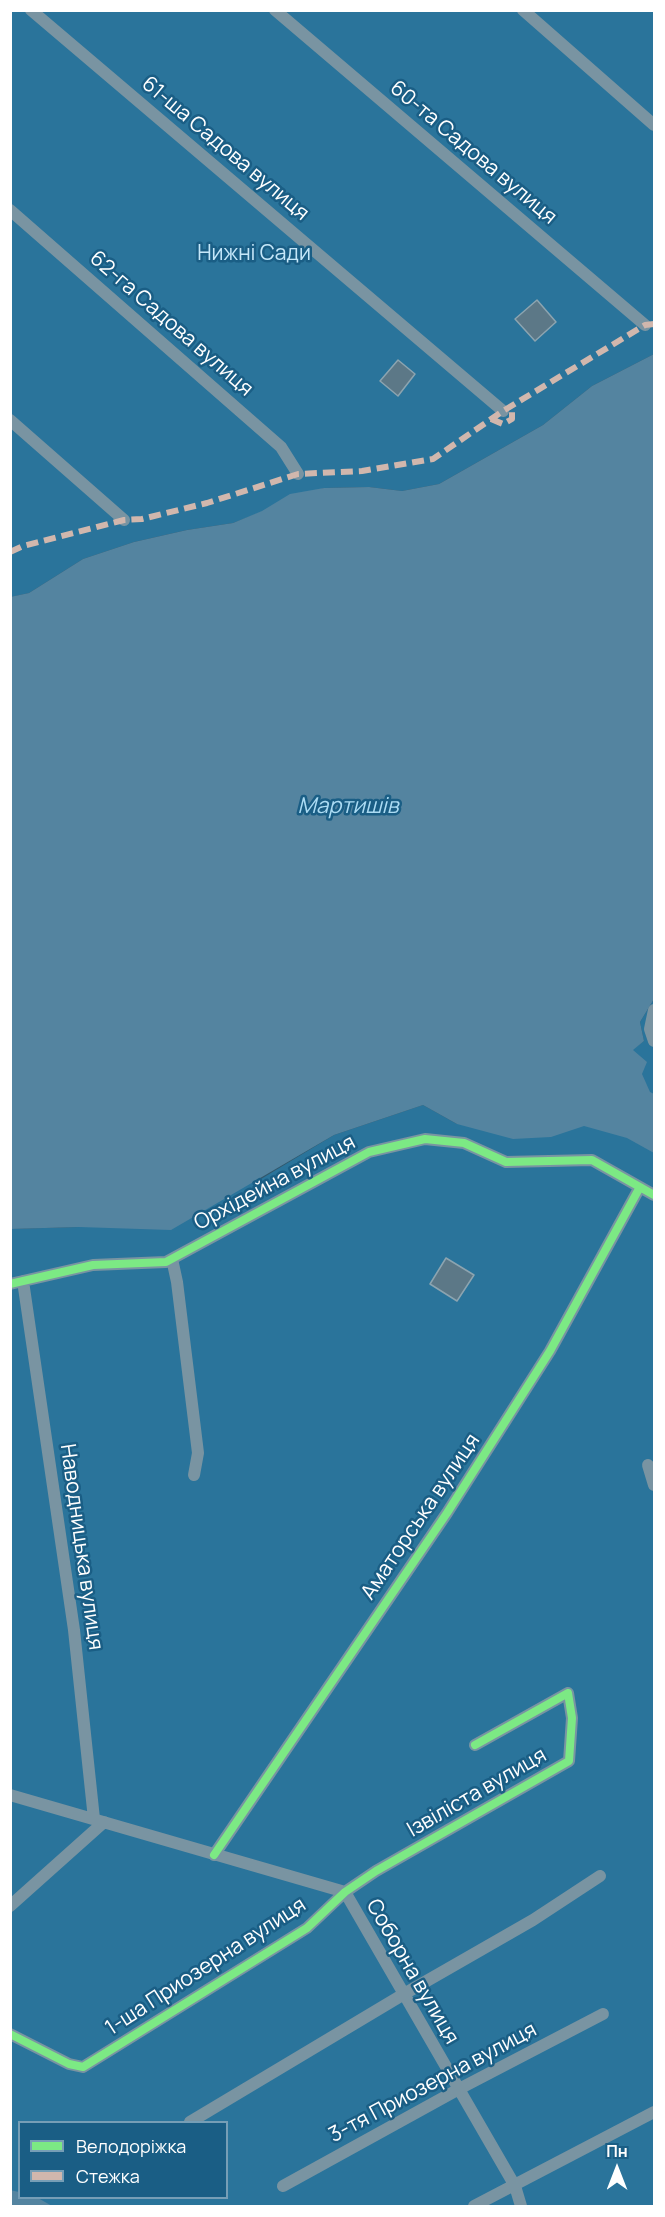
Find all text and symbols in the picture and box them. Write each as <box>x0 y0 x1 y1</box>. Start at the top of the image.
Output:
street label: 61-ша Садова вулиця <box>136 72 314 226</box>
street label: 60-та Садова вулиця <box>384 76 562 230</box>
park label: Нижні Сади <box>197 241 311 267</box>
street label: 62-га Садова вулиця <box>84 246 258 402</box>
water label: Мартишів <box>297 794 399 820</box>
street label: Орхідейна вулиця <box>190 1130 360 1236</box>
street label: Аматорська вулиця <box>356 1429 486 1605</box>
street label: Наводницька вулиця <box>54 1442 108 1652</box>
street label: Ізвіліста вулиця <box>403 1743 551 1843</box>
street label: 1-ша Приозерна вулиця <box>101 1893 311 2041</box>
street label: Соборна вулиця <box>360 1895 464 2049</box>
street label: 3-тя Приозерна вулиця <box>325 2017 541 2149</box>
legend <box>18 2121 228 2199</box>
text: Велодоріжка <box>76 2134 186 2158</box>
north arrow <box>587 2139 647 2199</box>
text: Пн <box>606 2140 628 2162</box>
text: Стежка <box>76 2164 140 2188</box>

